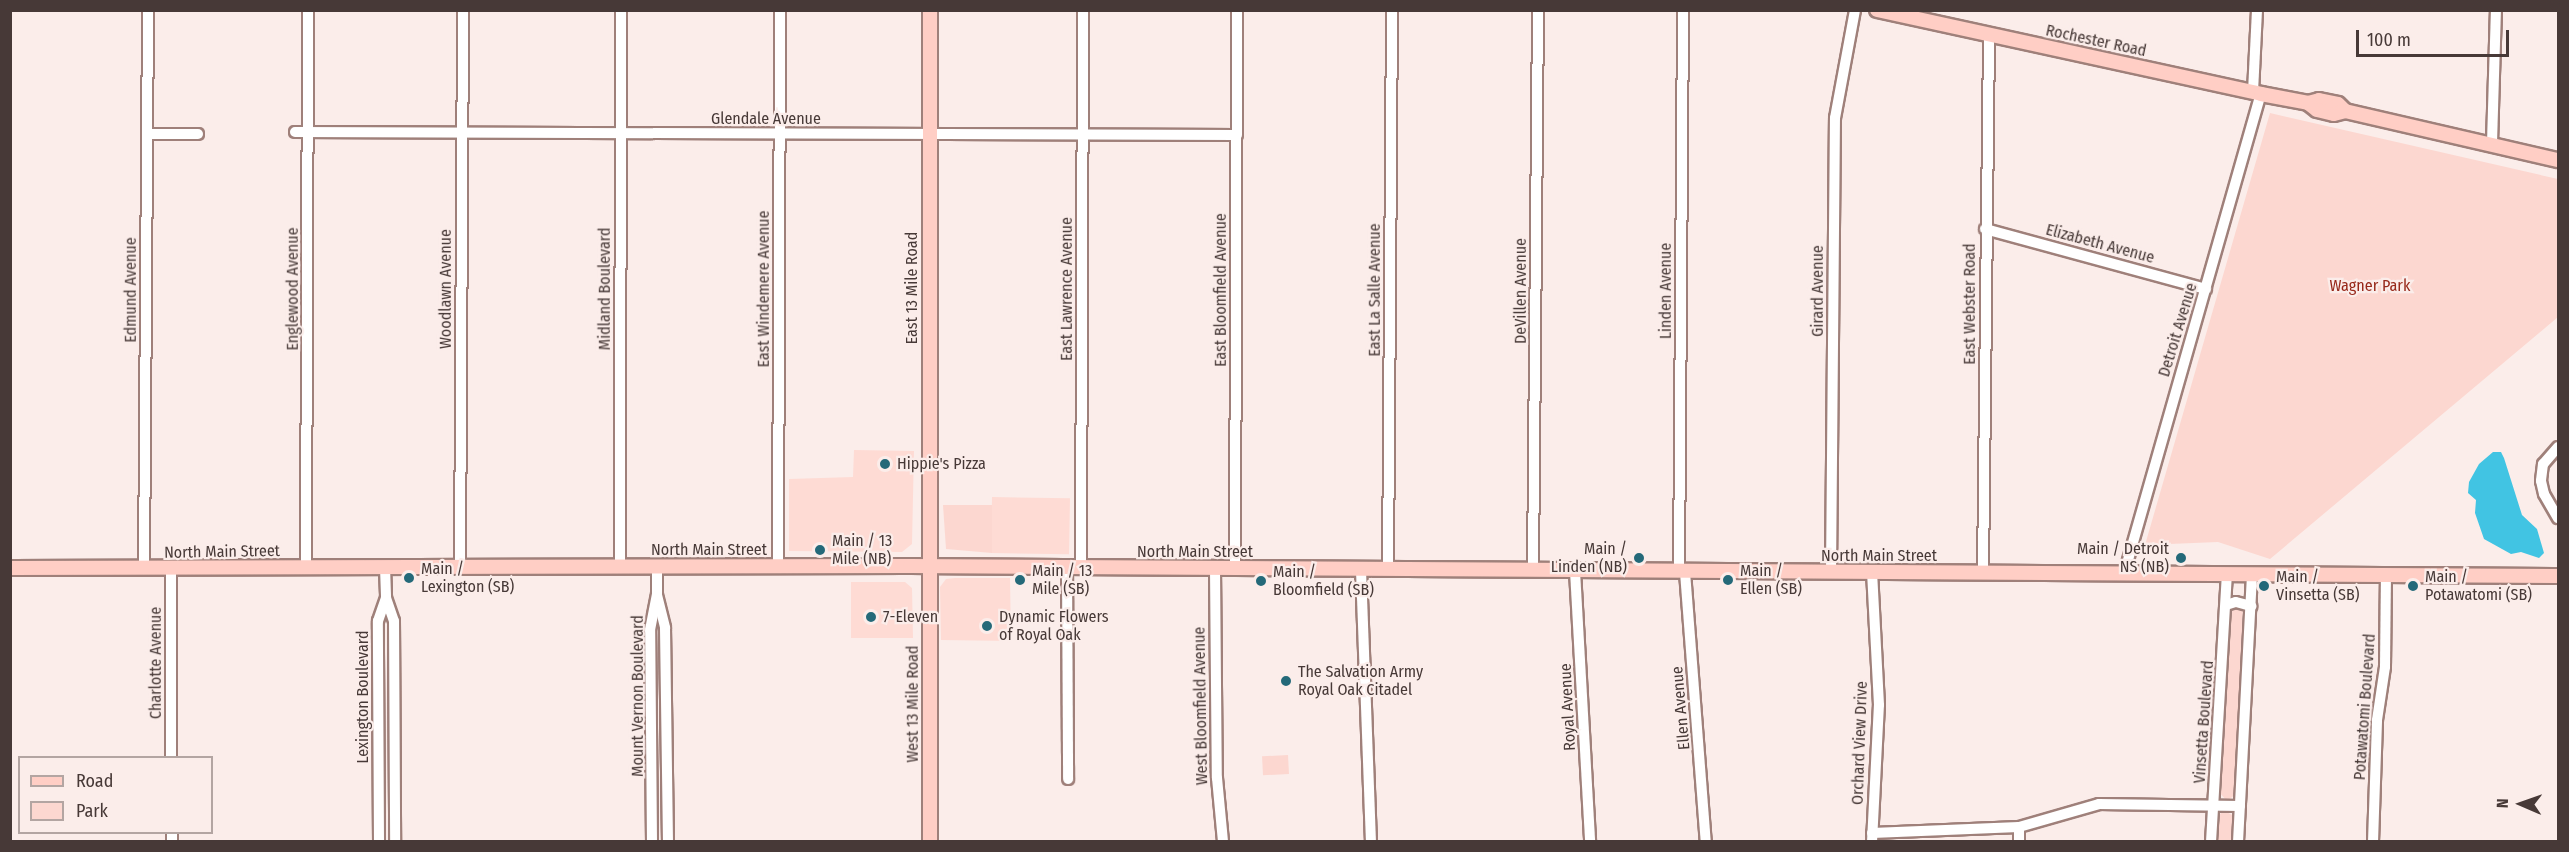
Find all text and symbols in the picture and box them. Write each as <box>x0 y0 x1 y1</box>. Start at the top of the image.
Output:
scale bar <box>2359 18 2512 56</box>
street label: Rochester Road <box>2044 21 2148 61</box>
text: 100 m <box>2367 29 2411 51</box>
street label: Glendale Avenue <box>711 109 821 129</box>
street label: East Windemere Avenue <box>754 211 774 367</box>
street label: East Bloomfield Avenue <box>1211 213 1231 367</box>
street label: East Lawrence Avenue <box>1057 217 1077 361</box>
street label: Elizabeth Avenue <box>2044 220 2156 268</box>
street label: East La Salle Avenue <box>1365 223 1385 357</box>
street label: Englewood Avenue <box>283 227 303 351</box>
street label: Midland Boulevard <box>595 228 615 350</box>
street label: Woodlawn Avenue <box>436 229 456 349</box>
street label: East 13 Mile Road <box>902 232 922 344</box>
street label: Edmund Avenue <box>121 237 141 343</box>
street label: DeVillen Avenue <box>1511 238 1531 344</box>
street label: Linden Avenue <box>1656 243 1676 339</box>
street label: East Webster Road <box>1960 243 1980 365</box>
street label: Girard Avenue <box>1808 245 1828 337</box>
park label: Wagner Park <box>2330 276 2410 296</box>
street label: Detroit Avenue <box>2155 281 2201 379</box>
place label: Hippie's Pizza <box>897 454 986 474</box>
marker: Hippie's Pizza <box>878 457 892 471</box>
place label: Main / 13 Mile (NB) <box>832 531 892 569</box>
place label: Main / Linden (NB) <box>1551 539 1627 577</box>
place label: Main / Detroit NS (NB) <box>2077 539 2169 577</box>
street label: North Main Street <box>651 540 767 560</box>
street label: North Main Street <box>164 541 280 563</box>
street label: North Main Street <box>1137 542 1253 562</box>
marker: Main / 13 Mile (NB) <box>813 543 827 557</box>
street label: North Main Street <box>1821 546 1937 566</box>
marker: Main / Linden (NB) <box>1632 551 1646 565</box>
marker: Main / Detroit NS (NB) <box>2174 551 2188 565</box>
place label: Main / Lexington (SB) <box>421 559 514 597</box>
place label: Main / 13 Mile (SB) <box>1032 561 1092 599</box>
place label: Main / Ellen (SB) <box>1740 561 1802 599</box>
place label: Main / Bloomfield (SB) <box>1273 562 1374 600</box>
place label: Main / Vinsetta (SB) <box>2276 567 2359 605</box>
place label: Main / Potawatomi (SB) <box>2425 567 2532 605</box>
marker: Main / Lexington (SB) <box>402 571 416 585</box>
marker: Main / 13 Mile (SB) <box>1013 573 1027 587</box>
marker: Main / Ellen (SB) <box>1721 573 1735 587</box>
marker: Main / Bloomfield (SB) <box>1254 574 1268 588</box>
marker: Main / Vinsetta (SB) <box>2257 579 2271 593</box>
marker: Main / Potawatomi (SB) <box>2406 579 2420 593</box>
street label: Charlotte Avenue <box>146 607 166 719</box>
place label: 7-Eleven <box>883 607 938 627</box>
place label: Dynamic Flowers of Royal Oak <box>999 607 1109 645</box>
marker: 7-Eleven <box>864 610 878 624</box>
street label: Mount Vernon Boulevard <box>628 615 648 777</box>
marker: Dynamic Flowers of Royal Oak <box>980 619 994 633</box>
street label: West Bloomfield Avenue <box>1190 627 1212 785</box>
street label: Lexington Boulevard <box>353 630 373 764</box>
street label: Potawatomi Boulevard <box>2350 633 2380 781</box>
street label: West 13 Mile Road <box>903 645 923 763</box>
street label: Vinsetta Boulevard <box>2190 660 2218 784</box>
place label: The Salvation Army Royal Oak Citadel <box>1298 662 1423 700</box>
street label: Royal Avenue <box>1556 663 1580 751</box>
street label: Ellen Avenue <box>1668 665 1694 751</box>
marker: The Salvation Army Royal Oak Citadel <box>1279 674 1293 688</box>
street label: Orchard View Drive <box>1848 681 1872 805</box>
legend <box>18 756 213 834</box>
text: Road <box>76 770 113 792</box>
north arrow <box>2491 774 2551 834</box>
text: N <box>2493 798 2512 808</box>
text: Park <box>76 800 108 822</box>

